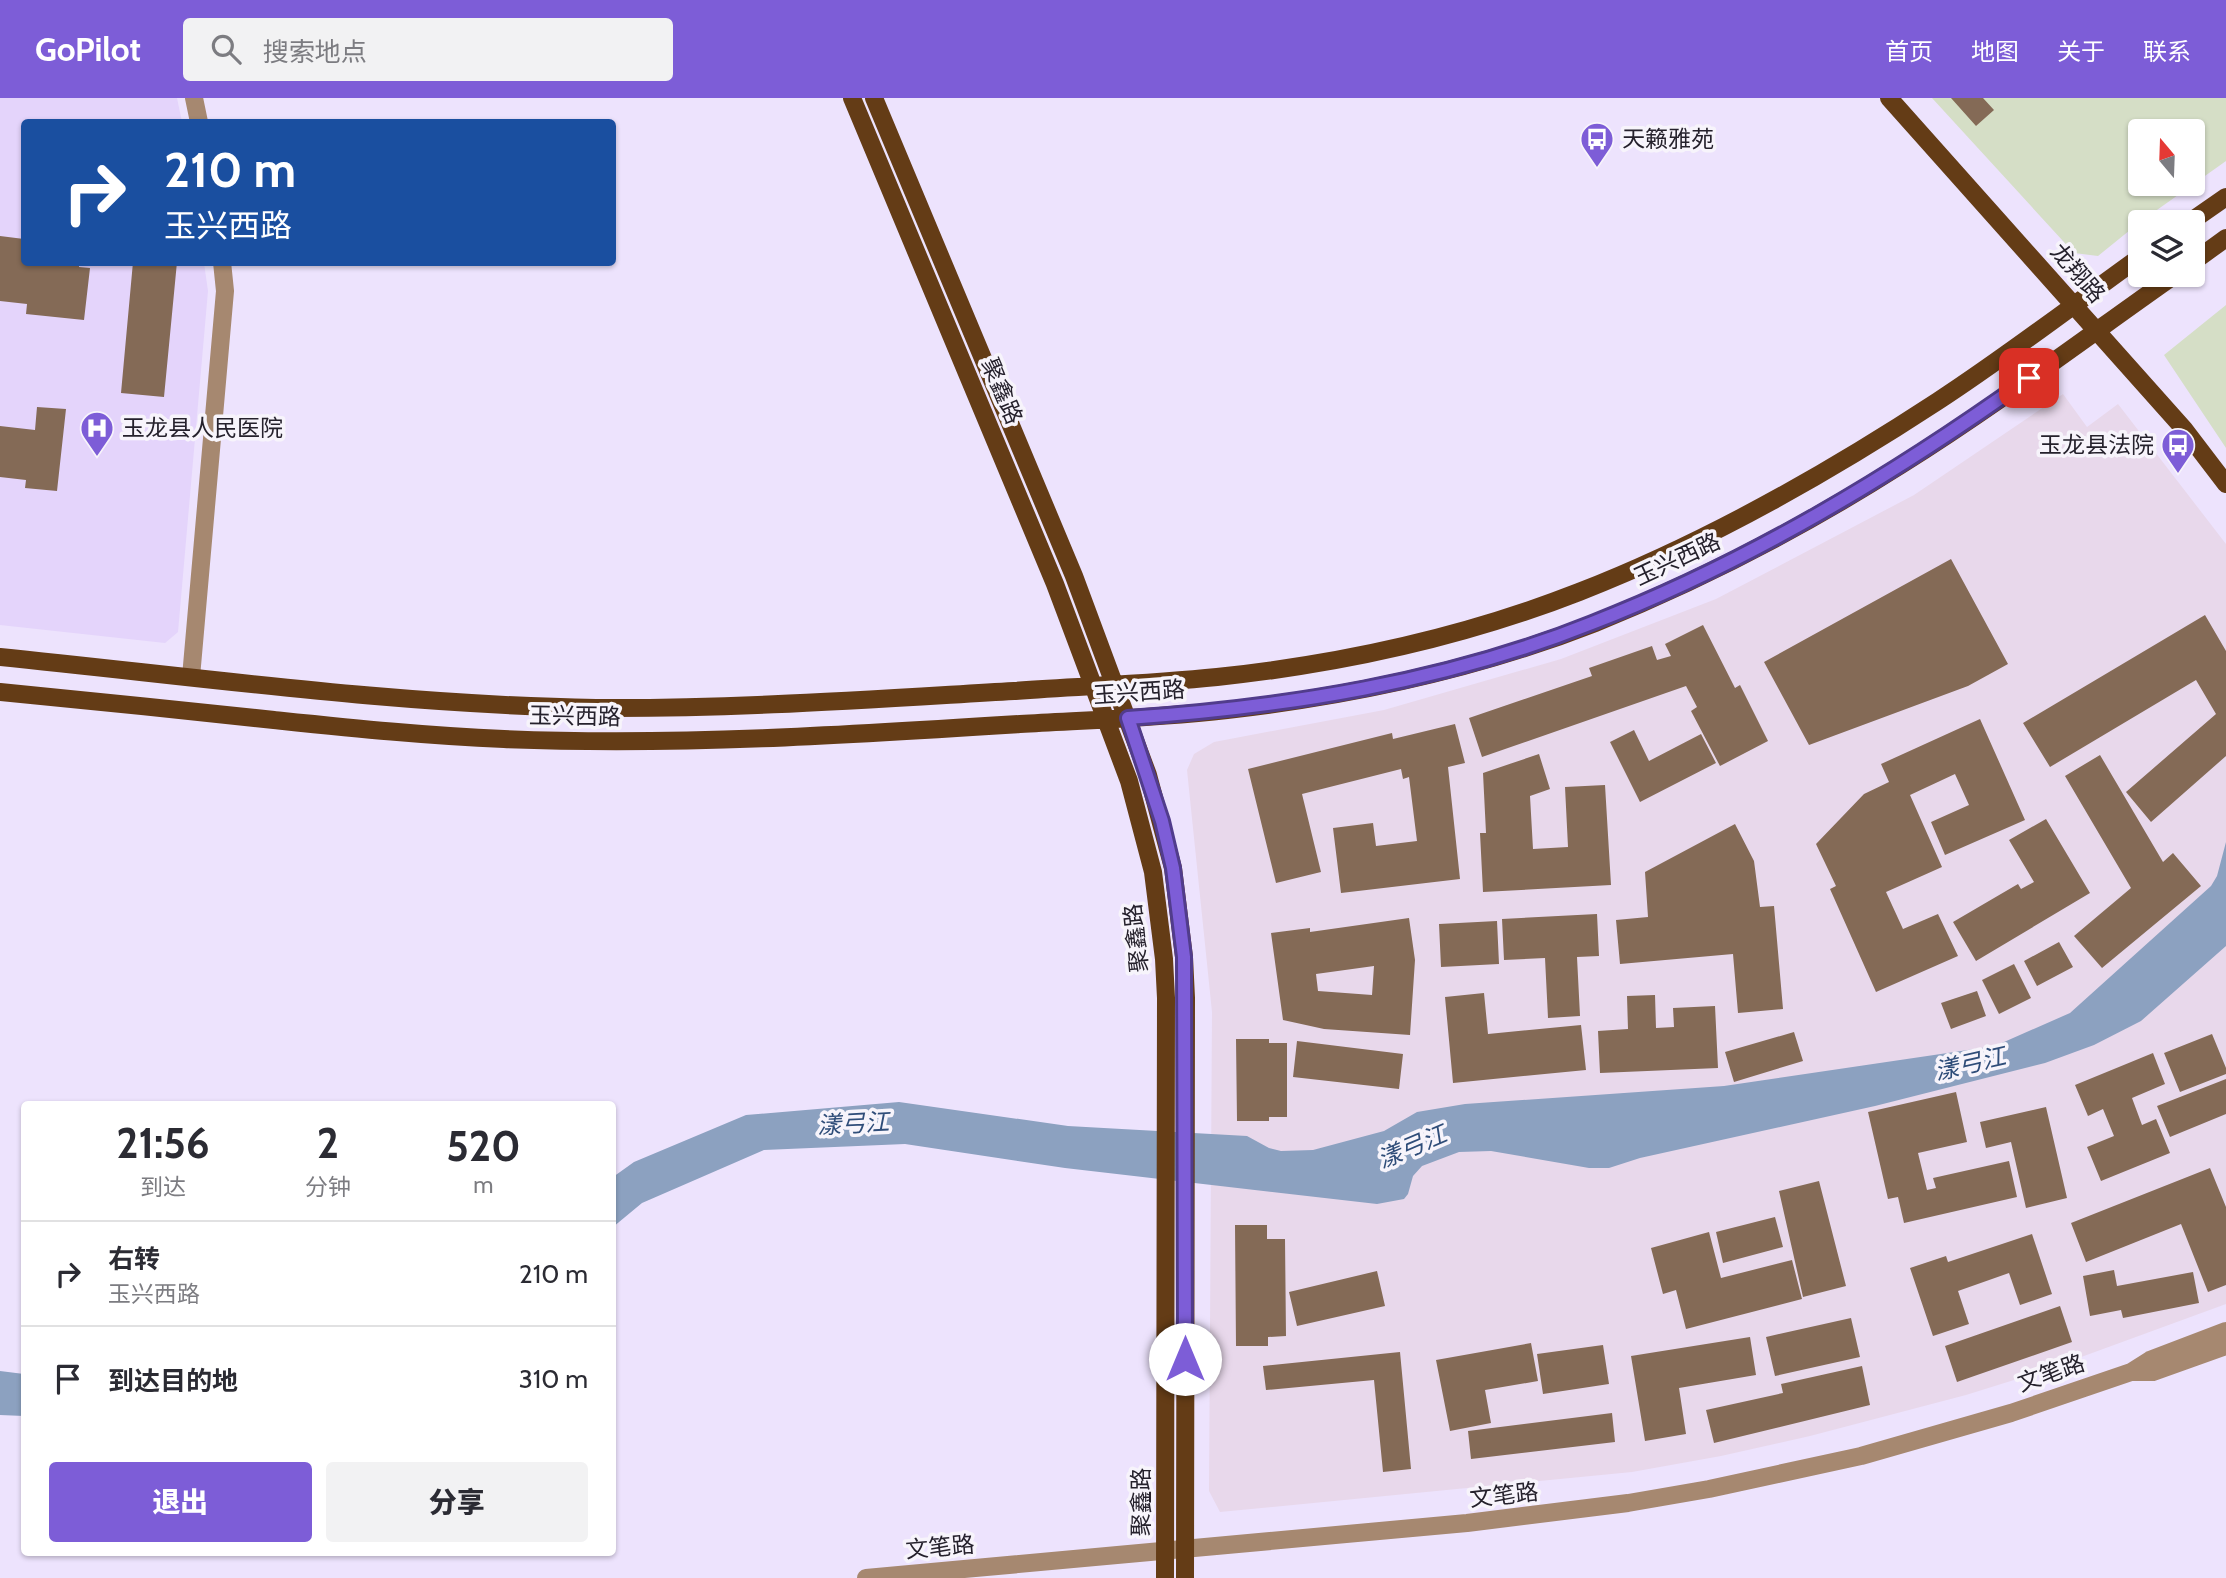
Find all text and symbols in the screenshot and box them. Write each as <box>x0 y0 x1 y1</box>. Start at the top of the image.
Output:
search box <box>183 18 673 81</box>
text: GoPilot <box>35 29 141 69</box>
icon: search <box>207 30 245 68</box>
text: 搜索地点 <box>263 36 367 68</box>
text: 首页 <box>1885 37 1933 66</box>
text: 地图 <box>1971 37 2019 66</box>
text: 关于 <box>2057 37 2105 66</box>
text: 联系 <box>2143 37 2191 66</box>
north arrow <box>2128 119 2205 196</box>
map controls <box>2128 119 2205 287</box>
bus stop icon: 天籁雅苑 <box>1578 120 1616 169</box>
place label: 天籁雅苑 <box>1622 125 1714 153</box>
text: 210 m <box>164 140 296 199</box>
icon: right <box>49 147 140 238</box>
text: 玉兴西路 <box>164 206 292 245</box>
button: layers <box>2128 210 2205 287</box>
street label: 龙翔路 <box>2045 238 2111 308</box>
pin <box>1999 348 2059 408</box>
street label: 聚鑫路 <box>976 354 1028 428</box>
icon: arrive <box>2010 359 2048 397</box>
hospital icon: 玉龙县人民医院 <box>78 409 116 458</box>
place label: 玉龙县人民医院 <box>122 414 283 442</box>
bus stop icon: 玉龙县法院 <box>2159 426 2197 475</box>
place label: 玉龙县法院 <box>2039 431 2154 459</box>
street label: 玉兴西路 <box>1629 527 1725 591</box>
street label: 玉兴西路 <box>1092 675 1186 709</box>
street label: 玉兴西路 <box>529 701 621 731</box>
street label: 聚鑫路 <box>1118 902 1154 974</box>
water label: 漾弓江 <box>1932 1041 2011 1086</box>
water label: 漾弓江 <box>816 1107 893 1140</box>
text: 21:56 <box>116 1117 210 1169</box>
text: 2 <box>317 1117 339 1169</box>
water label: 漾弓江 <box>1373 1118 1453 1174</box>
text: 520 <box>446 1120 521 1172</box>
text: m <box>473 1171 493 1199</box>
text: 到达 <box>140 1173 186 1201</box>
text: 分钟 <box>305 1173 351 1201</box>
text: 右转 <box>108 1243 160 1275</box>
icon: right <box>49 1255 87 1293</box>
text: 210 m <box>519 1258 588 1290</box>
text: 玉兴西路 <box>108 1280 200 1308</box>
position arrow <box>1148 1322 1222 1396</box>
street label: 文笔路 <box>2014 1349 2088 1397</box>
icon: arrive <box>49 1360 87 1398</box>
text: 310 m <box>519 1363 588 1395</box>
text: 到达目的地 <box>108 1365 238 1397</box>
button: 退出 <box>49 1462 312 1542</box>
button: 分享 <box>326 1462 588 1542</box>
street label: 聚鑫路 <box>1127 1468 1155 1537</box>
street label: 文笔路 <box>1468 1477 1540 1513</box>
street label: 文笔路 <box>904 1530 976 1564</box>

